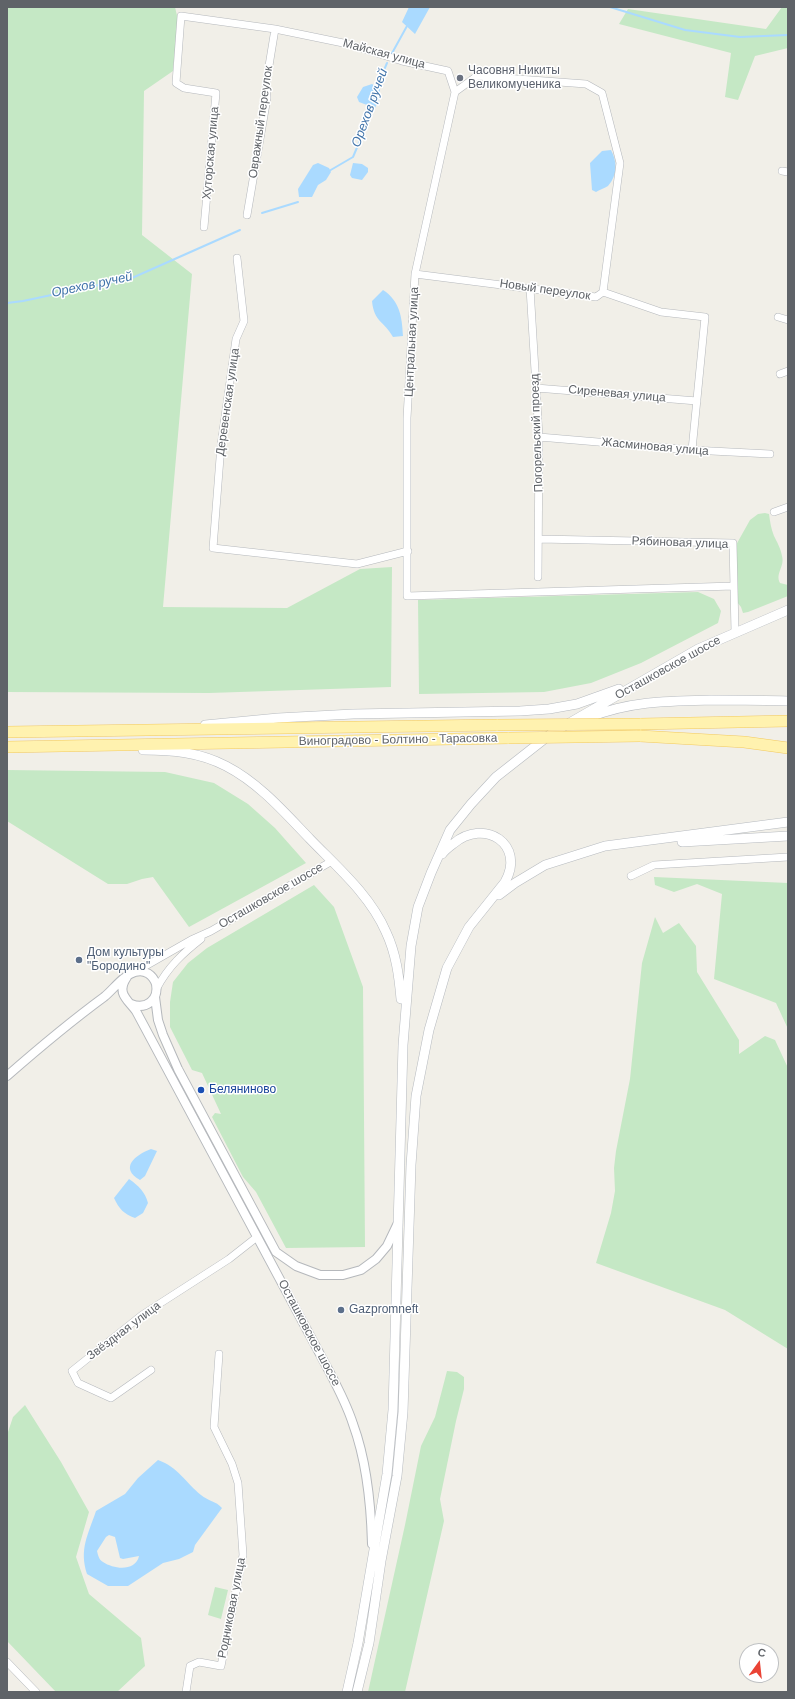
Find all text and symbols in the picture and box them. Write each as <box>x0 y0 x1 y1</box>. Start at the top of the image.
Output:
street label: Майская улица <box>341 36 427 72</box>
place label: Часовня Никиты Великомученика <box>468 64 561 92</box>
street label: Овражный переулок <box>246 65 276 179</box>
water label: Орехов ручей <box>349 67 391 149</box>
marker: Часовня Никиты Великомученика <box>455 73 465 83</box>
street label: Хуторская улица <box>200 106 222 200</box>
water label: Орехов ручей <box>50 269 134 301</box>
street label: Новый переулок <box>499 276 591 304</box>
street label: Центральная улица <box>402 287 422 397</box>
street label: Деревенская улица <box>213 347 243 457</box>
street label: Погорельский проезд <box>528 373 546 493</box>
street label: Сиреневая улица <box>568 383 666 405</box>
street label: Жасминовая улица <box>601 435 709 459</box>
street label: Рябиновая улица <box>631 534 729 552</box>
street label: Осташковское шоссе <box>613 633 723 703</box>
street label: Виноградово - Болтино - Тарасовка <box>299 731 497 749</box>
street label: Осташковское шоссе <box>216 860 326 932</box>
place label: Дом культуры "Бородино" <box>87 946 164 974</box>
marker: Дом культуры "Бородино" <box>74 955 84 965</box>
place label: Беляниново <box>209 1083 276 1097</box>
marker: Беляниново <box>196 1085 206 1095</box>
street label: Осташковское шоссе <box>275 1277 343 1389</box>
street label: Звёздная улица <box>84 1299 164 1363</box>
place label: Gazpromneft <box>349 1303 418 1317</box>
marker: Gazpromneft <box>336 1305 346 1315</box>
street label: Родниковая улица <box>215 1557 249 1659</box>
north arrow <box>739 1643 779 1683</box>
text: С <box>756 1646 767 1659</box>

